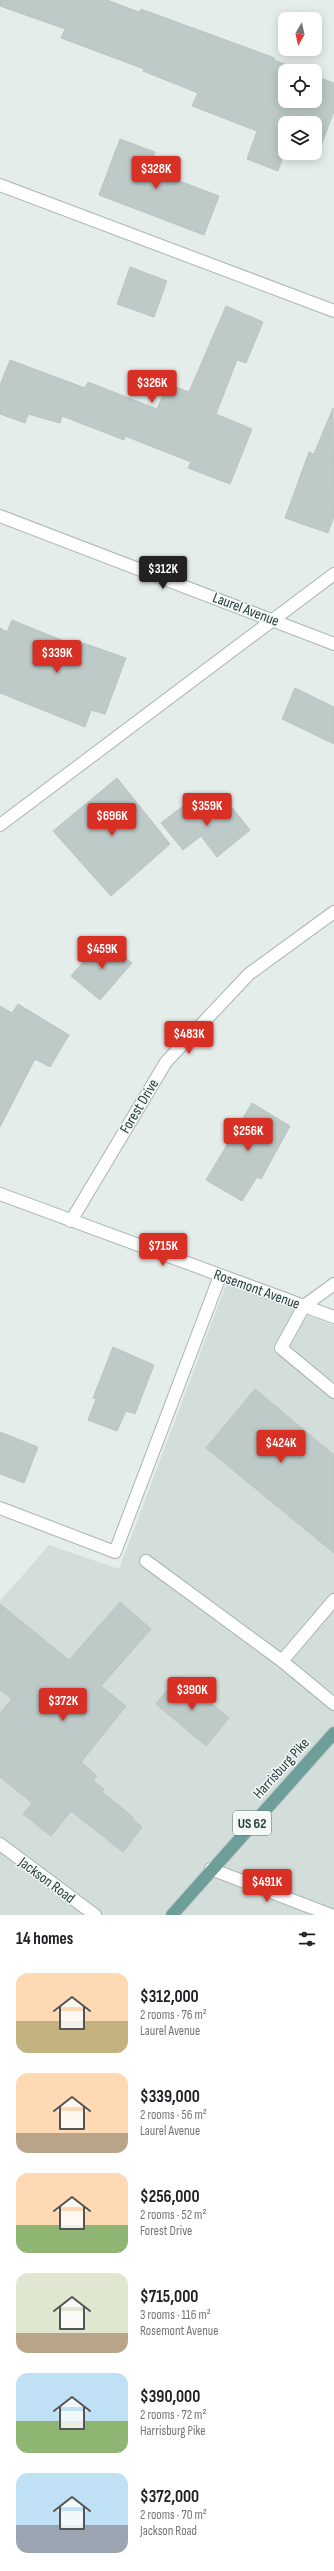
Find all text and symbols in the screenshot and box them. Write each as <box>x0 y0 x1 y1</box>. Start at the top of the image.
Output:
north arrow <box>278 12 322 56</box>
map controls <box>278 12 322 160</box>
button: locate <box>278 64 322 108</box>
button: layers <box>278 116 322 160</box>
pin: $328K <box>128 156 184 190</box>
text: $328K <box>141 161 171 177</box>
pin: $326K <box>124 370 180 404</box>
text: $326K <box>137 375 167 391</box>
pin: $312K <box>135 556 191 590</box>
text: $312K <box>148 561 178 577</box>
street label: Laurel Avenue <box>210 588 282 631</box>
pin: $339K <box>29 640 85 674</box>
text: $339K <box>42 645 72 661</box>
pin: $359K <box>179 793 235 827</box>
text: $359K <box>192 798 222 814</box>
pin: $696K <box>84 803 140 837</box>
text: $696K <box>96 808 128 824</box>
pin: $459K <box>74 936 130 970</box>
text: $459K <box>86 941 118 957</box>
pin: $483K <box>161 1021 217 1055</box>
text: $483K <box>173 1026 205 1042</box>
street label: Forest Drive <box>116 1076 163 1137</box>
pin: $256K <box>220 1118 276 1152</box>
text: $256K <box>233 1123 263 1139</box>
pin: $715K <box>135 1233 191 1267</box>
text: $715K <box>148 1238 178 1254</box>
street label: Rosemont Avenue <box>211 1265 303 1314</box>
pin: $424K <box>253 1430 309 1464</box>
text: $424K <box>266 1435 296 1451</box>
pin: $390K <box>164 1677 220 1711</box>
text: $390K <box>176 1682 208 1698</box>
pin: $372K <box>35 1688 91 1722</box>
text: $372K <box>48 1693 78 1709</box>
street label: Harrisburg Pike <box>249 1734 314 1803</box>
road number: US 62 <box>233 1811 271 1835</box>
street label: Jackson Road <box>14 1852 79 1908</box>
pin: $491K <box>239 1869 295 1903</box>
text: $491K <box>252 1874 282 1890</box>
icon: filters <box>296 1928 318 1950</box>
text: 14 homes <box>16 1929 73 1949</box>
text: $312,000 <box>140 1987 199 2007</box>
icon: home <box>48 1989 96 2037</box>
text: 2 rooms · 76 m² <box>140 2007 207 2023</box>
text: Laurel Avenue <box>140 2023 200 2039</box>
text: $339,000 <box>140 2087 200 2107</box>
icon: home <box>48 2089 96 2137</box>
text: 2 rooms · 56 m² <box>140 2107 207 2123</box>
text: Laurel Avenue <box>140 2123 200 2139</box>
text: $256,000 <box>140 2187 200 2207</box>
icon: home <box>48 2189 96 2237</box>
text: 2 rooms · 52 m² <box>140 2207 207 2223</box>
text: Forest Drive <box>140 2223 192 2239</box>
text: $715,000 <box>140 2287 198 2307</box>
icon: home <box>48 2289 96 2337</box>
text: 3 rooms · 116 m² <box>140 2307 211 2323</box>
text: Rosemont Avenue <box>140 2323 218 2339</box>
text: $390,000 <box>140 2387 200 2407</box>
icon: home <box>48 2389 96 2437</box>
text: 2 rooms · 72 m² <box>140 2407 206 2423</box>
text: Harrisburg Pike <box>140 2423 206 2439</box>
text: $372,000 <box>140 2487 199 2507</box>
icon: home <box>48 2489 96 2537</box>
text: 2 rooms · 70 m² <box>140 2507 207 2523</box>
text: Jackson Road <box>140 2523 197 2539</box>

